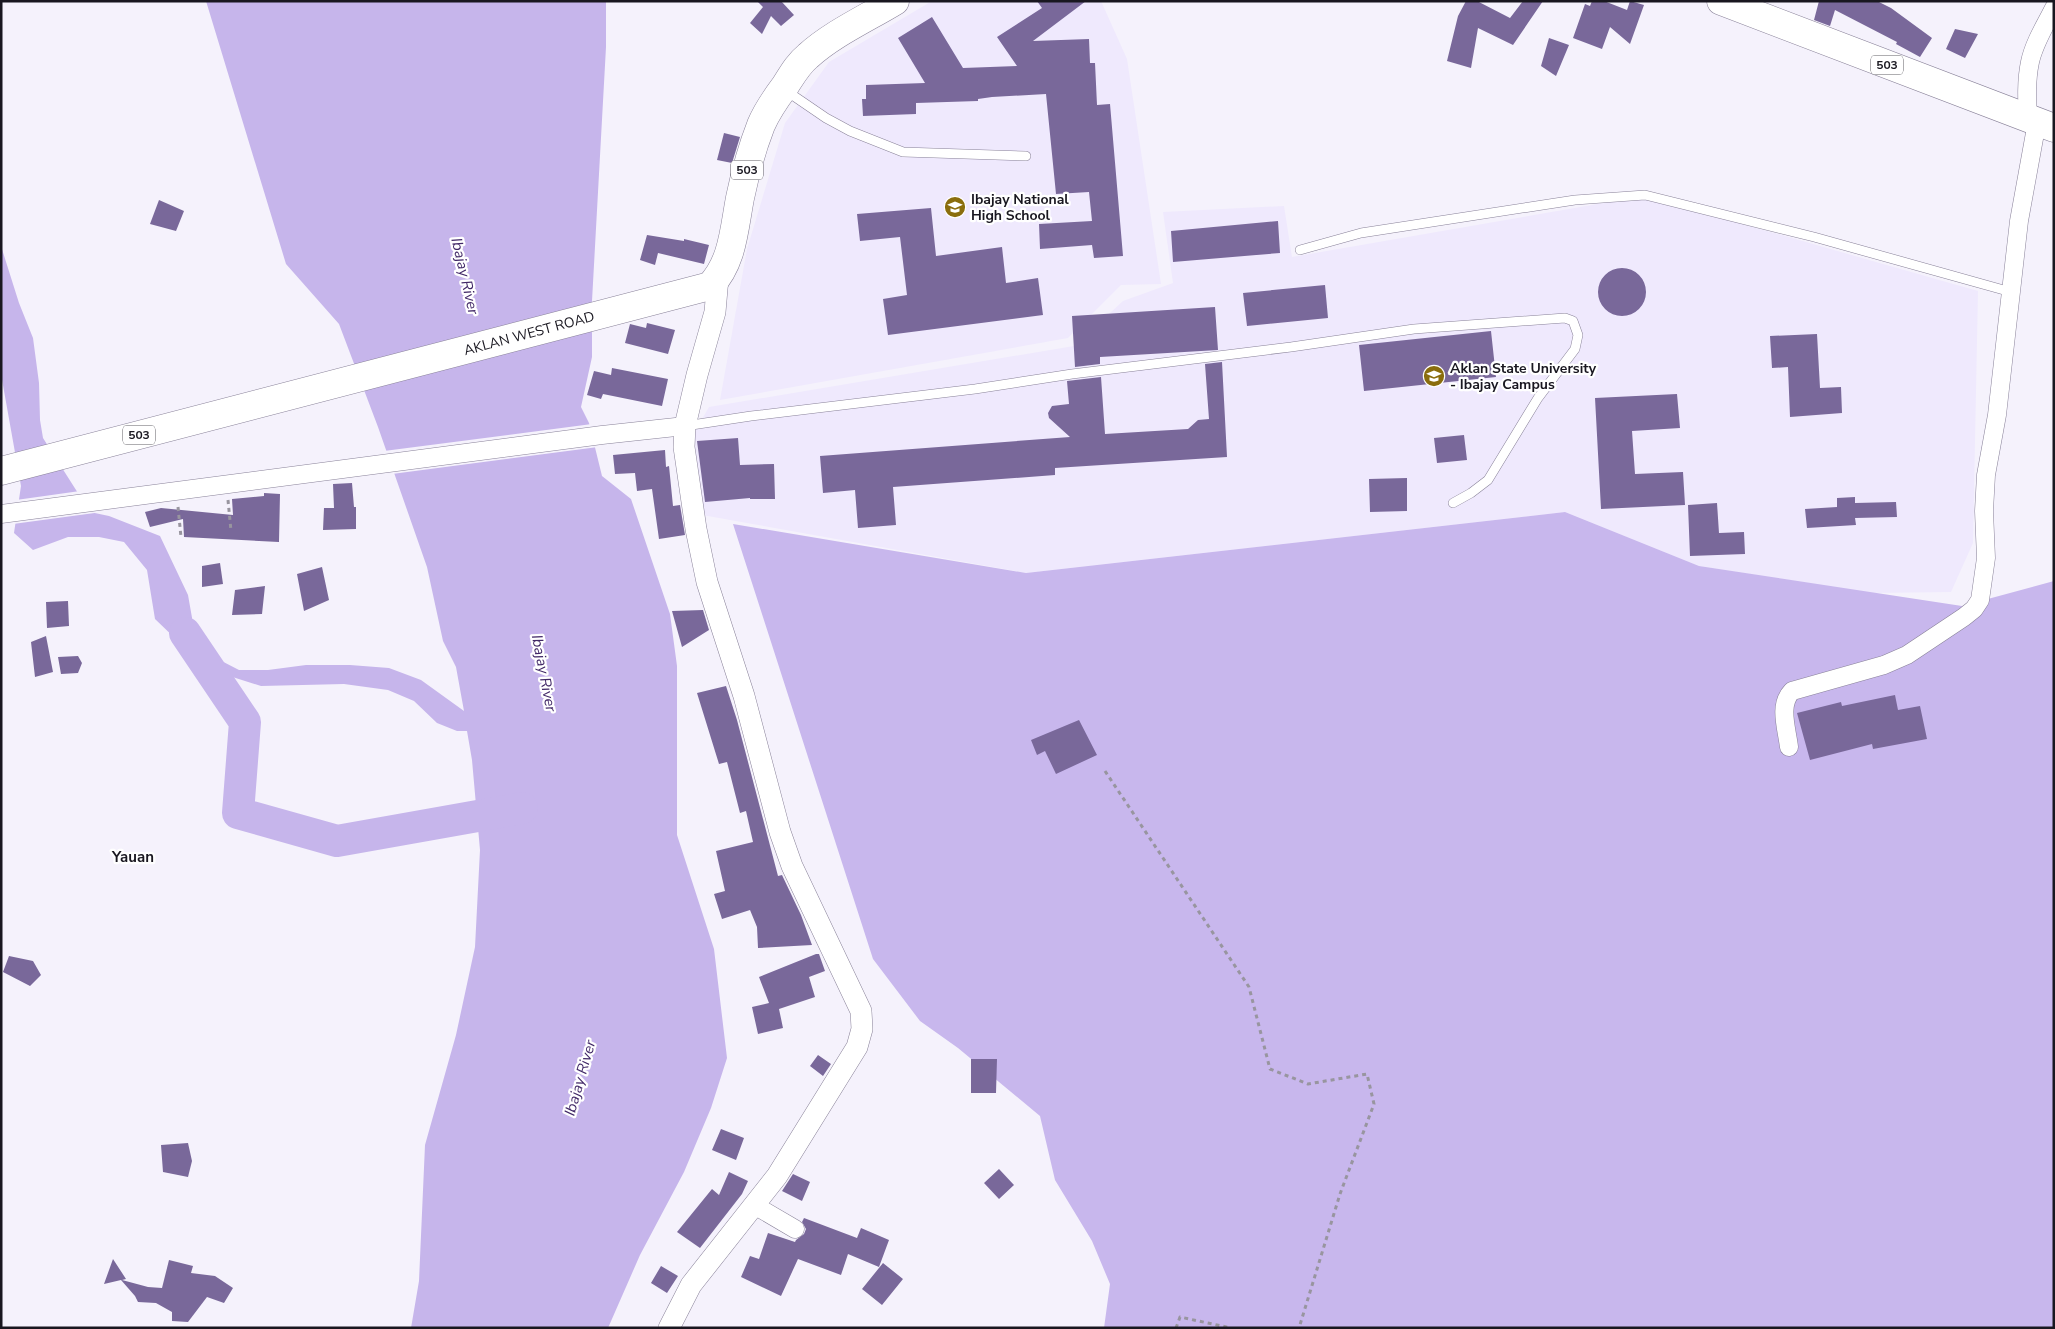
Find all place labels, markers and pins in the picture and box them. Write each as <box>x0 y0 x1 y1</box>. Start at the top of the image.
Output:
place label: Ibajay National High School <box>971 190 1069 225</box>
school or university icon: Ibajay National High School <box>943 195 967 219</box>
place label: Aklan State University - Ibajay Campus <box>1450 359 1597 394</box>
school or university icon: Aklan State University - Ibajay Campus <box>1422 364 1446 388</box>

